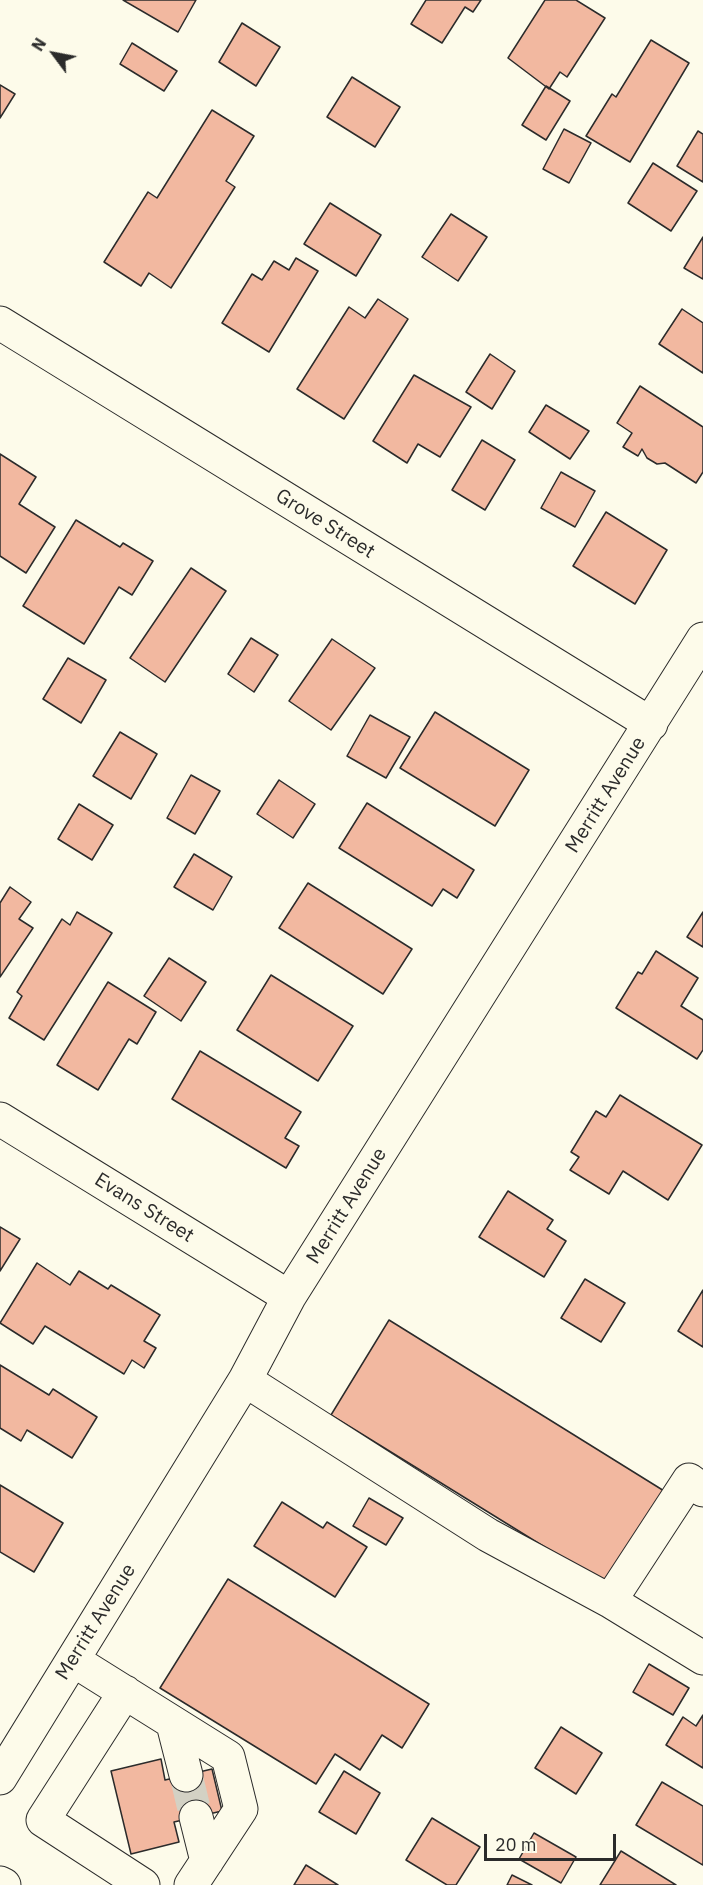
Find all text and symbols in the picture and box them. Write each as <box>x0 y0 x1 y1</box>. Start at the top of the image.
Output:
north arrow <box>24 24 84 84</box>
text: N <box>27 34 50 55</box>
street label: Grove Street <box>271 484 379 564</box>
street label: Merritt Avenue <box>561 733 651 857</box>
street label: Merritt Avenue <box>302 1144 392 1268</box>
street label: Evans Street <box>90 1168 198 1248</box>
street label: Merritt Avenue <box>51 1560 141 1684</box>
scale bar <box>487 1822 619 1860</box>
text: 20 m <box>495 1833 537 1856</box>

